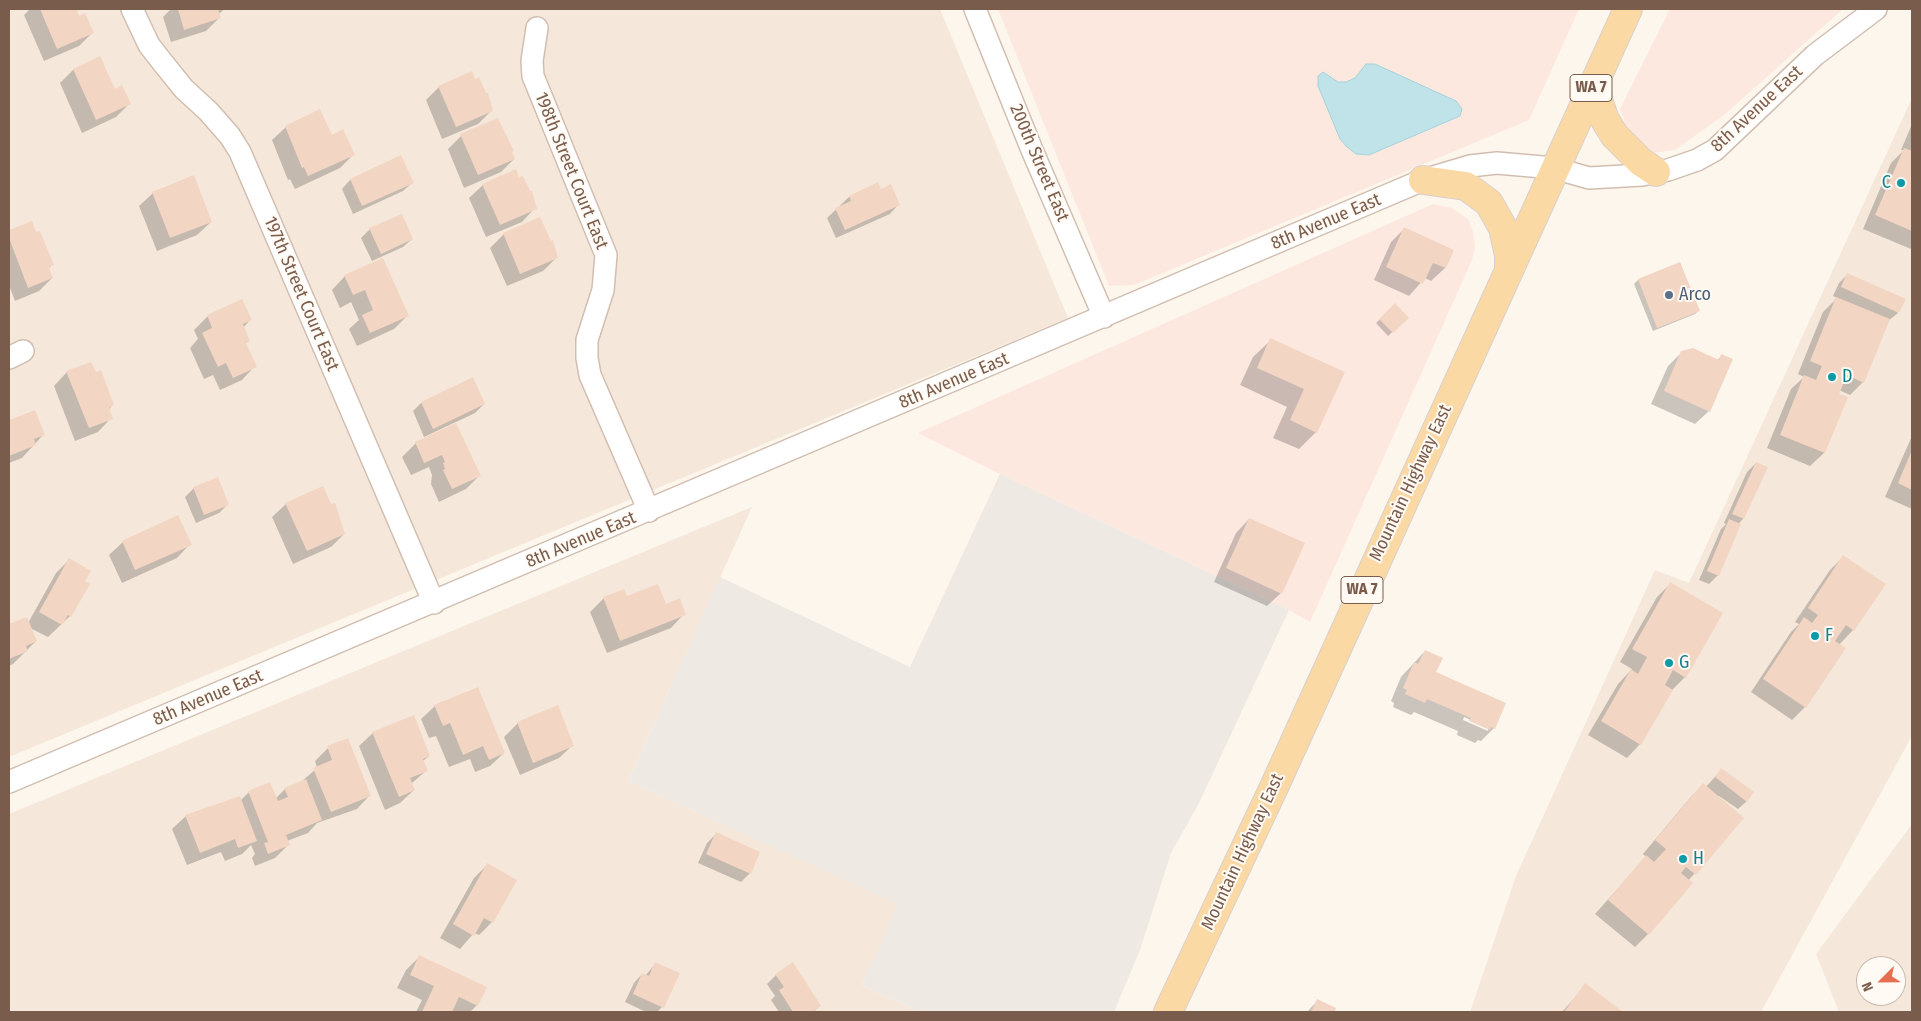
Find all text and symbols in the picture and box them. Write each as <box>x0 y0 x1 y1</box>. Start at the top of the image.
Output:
street label: 8th Avenue East <box>1707 61 1807 157</box>
road number: WA 7 <box>1570 75 1612 102</box>
street label: 198th Street Court East <box>530 89 612 253</box>
street label: 200th Street East <box>1005 101 1073 225</box>
place label: C <box>1882 172 1891 194</box>
marker: C <box>1895 177 1907 189</box>
street label: 8th Avenue East <box>1268 189 1384 255</box>
street label: 197th Street Court East <box>259 214 343 374</box>
place label: Arco <box>1679 284 1711 306</box>
marker: Arco <box>1663 289 1675 301</box>
street label: 8th Avenue East <box>896 348 1012 414</box>
place label: D <box>1842 366 1852 388</box>
marker: D <box>1826 371 1838 383</box>
street label: Mountain Highway East <box>1365 401 1457 565</box>
street label: 8th Avenue East <box>523 507 639 573</box>
road number: WA 7 <box>1341 576 1383 604</box>
place label: F <box>1825 625 1833 647</box>
marker: F <box>1809 630 1821 642</box>
place label: G <box>1679 652 1689 674</box>
marker: G <box>1663 657 1675 669</box>
street label: 8th Avenue East <box>150 665 266 731</box>
street label: Mountain Highway East <box>1197 770 1289 934</box>
place label: H <box>1693 848 1704 870</box>
marker: H <box>1677 853 1689 865</box>
north arrow <box>1856 956 1906 1006</box>
text: N <box>1858 979 1877 994</box>

